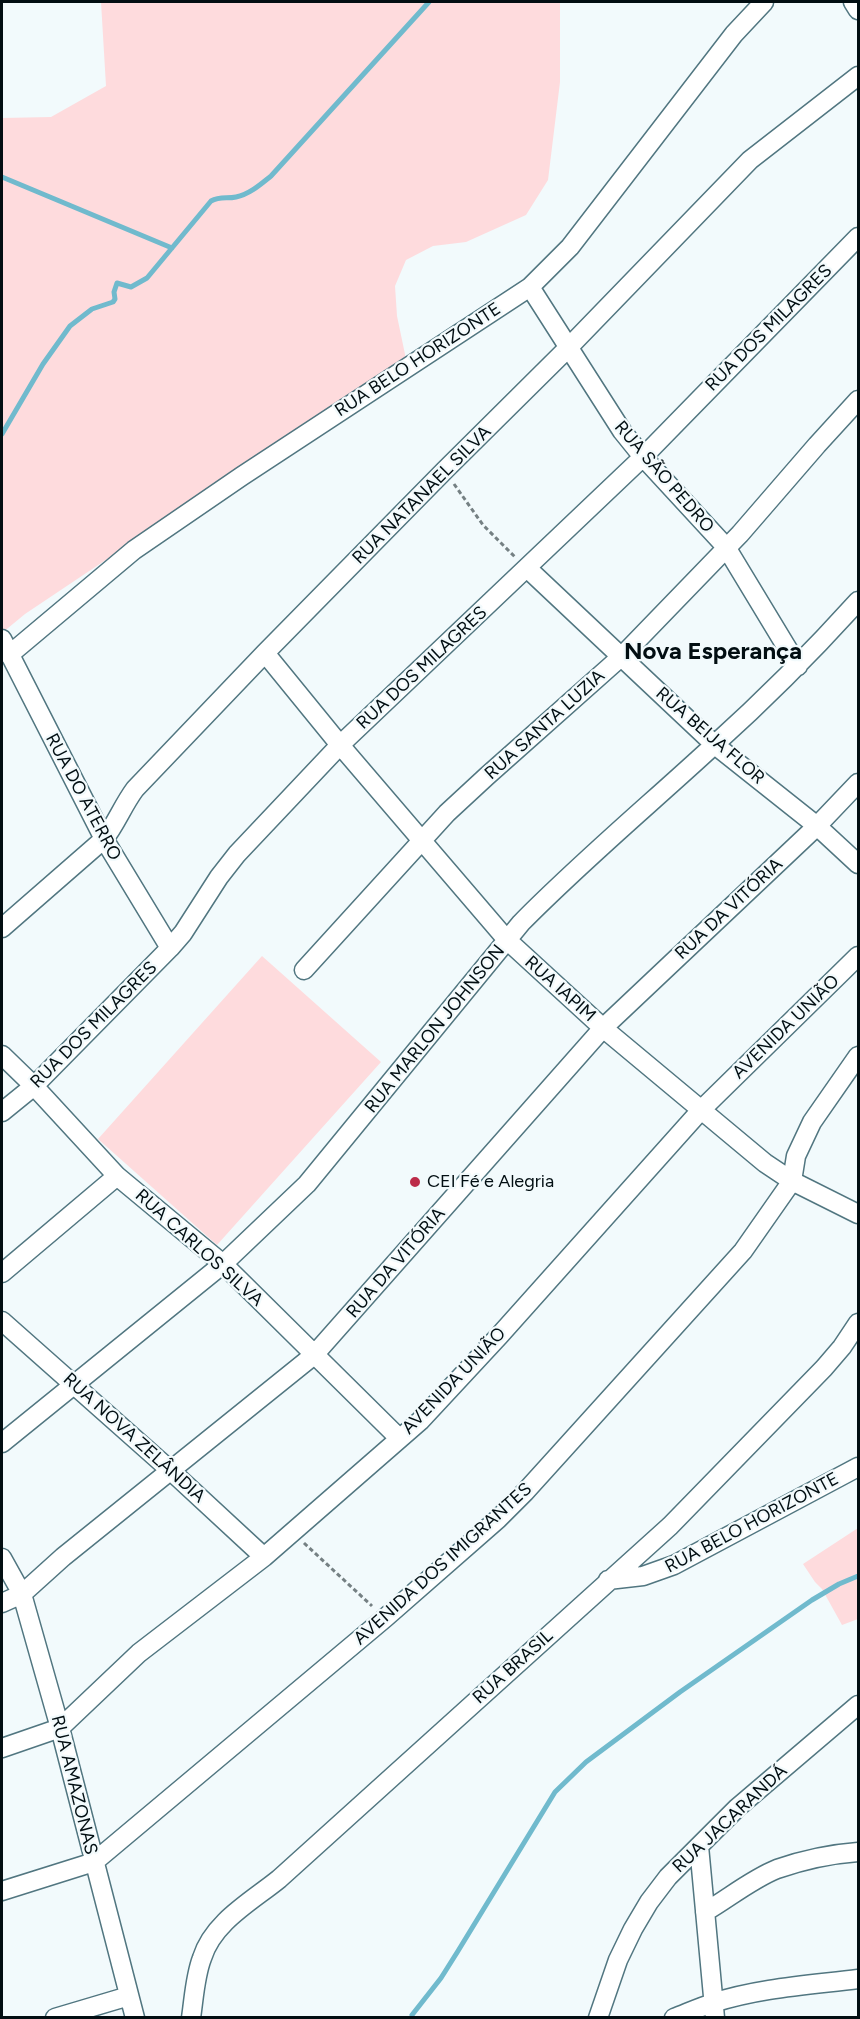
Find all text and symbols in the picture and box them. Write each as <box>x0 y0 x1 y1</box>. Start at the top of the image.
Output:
street label: RUA DOS MILAGRES <box>701 260 837 396</box>
street label: RUA BELO HORIZONTE <box>331 298 505 422</box>
street label: RUA SÃO PEDRO <box>610 417 718 537</box>
street label: RUA NATANAEL SILVA <box>348 421 496 569</box>
street label: RUA DOS MILAGRES <box>352 602 492 734</box>
district label: Nova Esperança <box>624 638 802 666</box>
street label: RUA SANTA LUZIA <box>481 666 609 784</box>
street label: RUA BEIJA FLOR <box>651 683 769 789</box>
street label: RUA DO ATERRO <box>40 730 126 864</box>
street label: RUA DA VITÓRIA <box>671 854 787 964</box>
street label: RUA MARLON JOHNSON <box>360 940 510 1118</box>
street label: RUA IAPIM <box>520 951 600 1027</box>
street label: RUA DOS MILAGRES <box>26 957 162 1093</box>
street label: AVENIDA UNIÃO <box>728 971 844 1083</box>
place label: CEI Fé e Alegria <box>427 1171 554 1193</box>
marker: CEI Fé e Alegria <box>408 1175 422 1189</box>
street label: RUA CARLOS SILVA <box>131 1185 267 1311</box>
street label: RUA DA VITÓRIA <box>342 1203 450 1323</box>
street label: AVENIDA UNIÃO <box>398 1323 510 1439</box>
street label: RUA NOVA ZELÂNDIA <box>58 1368 210 1508</box>
street label: RUA BELO HORIZONTE <box>662 1468 842 1578</box>
street label: AVENIDA DOS IMIGRANTES <box>350 1478 536 1650</box>
street label: RUA BRASIL <box>468 1625 558 1709</box>
street label: RUA AMAZONAS <box>46 1713 102 1857</box>
street label: RUA JACARANDÁ <box>668 1760 792 1878</box>

